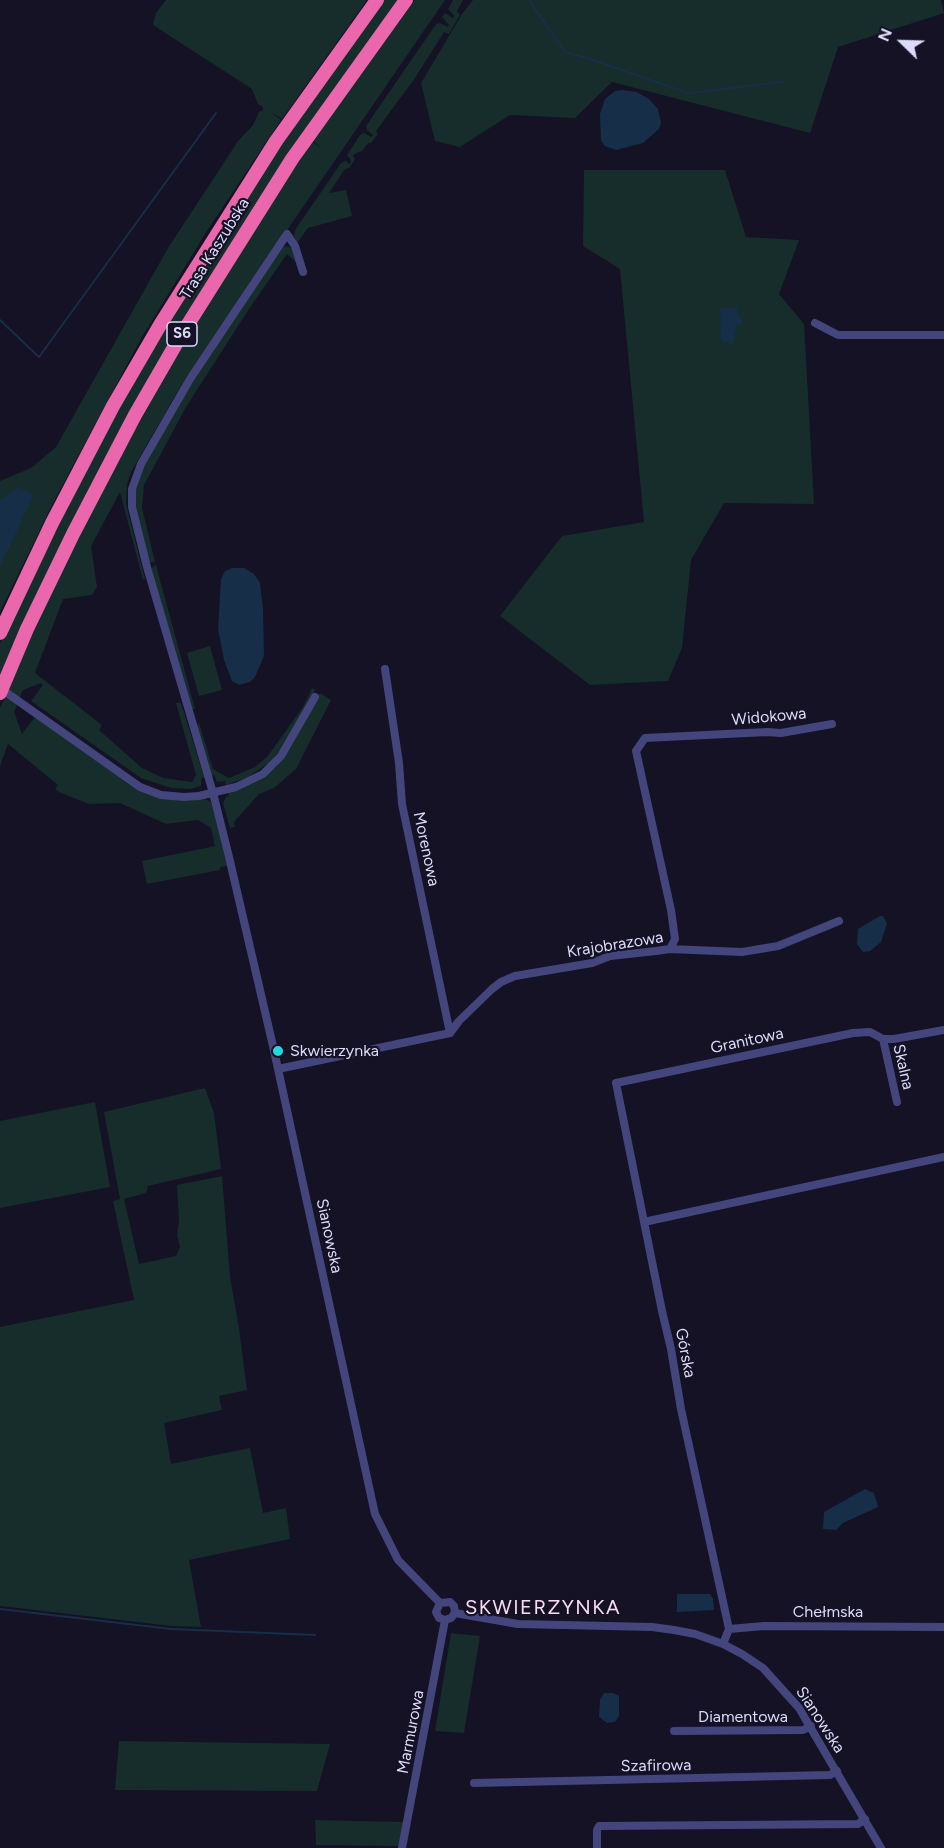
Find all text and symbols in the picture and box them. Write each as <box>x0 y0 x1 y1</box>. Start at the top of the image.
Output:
north arrow <box>872 12 932 72</box>
text: N <box>874 25 896 44</box>
street label: Trasa Kaszubska <box>176 195 254 303</box>
road number: S6 <box>167 322 197 346</box>
street label: Widokowa <box>731 704 807 730</box>
street label: Morenowa <box>409 810 443 888</box>
street label: Krajobrazowa <box>565 928 665 962</box>
street label: Granitowa <box>709 1024 785 1058</box>
place label: Skwierzynka <box>290 1041 379 1061</box>
street label: Skalna <box>888 1042 918 1092</box>
marker: Skwierzynka <box>271 1044 285 1058</box>
street label: Sianowska <box>312 1197 346 1275</box>
street label: Górska <box>671 1327 699 1379</box>
district label: SKWIERZYNKA <box>465 1596 621 1620</box>
street label: Chełmska <box>793 1602 863 1622</box>
street label: Sianowska <box>791 1683 849 1757</box>
street label: Marmurowa <box>394 1689 428 1775</box>
street label: Diamentowa <box>698 1707 788 1727</box>
street label: Szafirowa <box>621 1756 691 1776</box>

